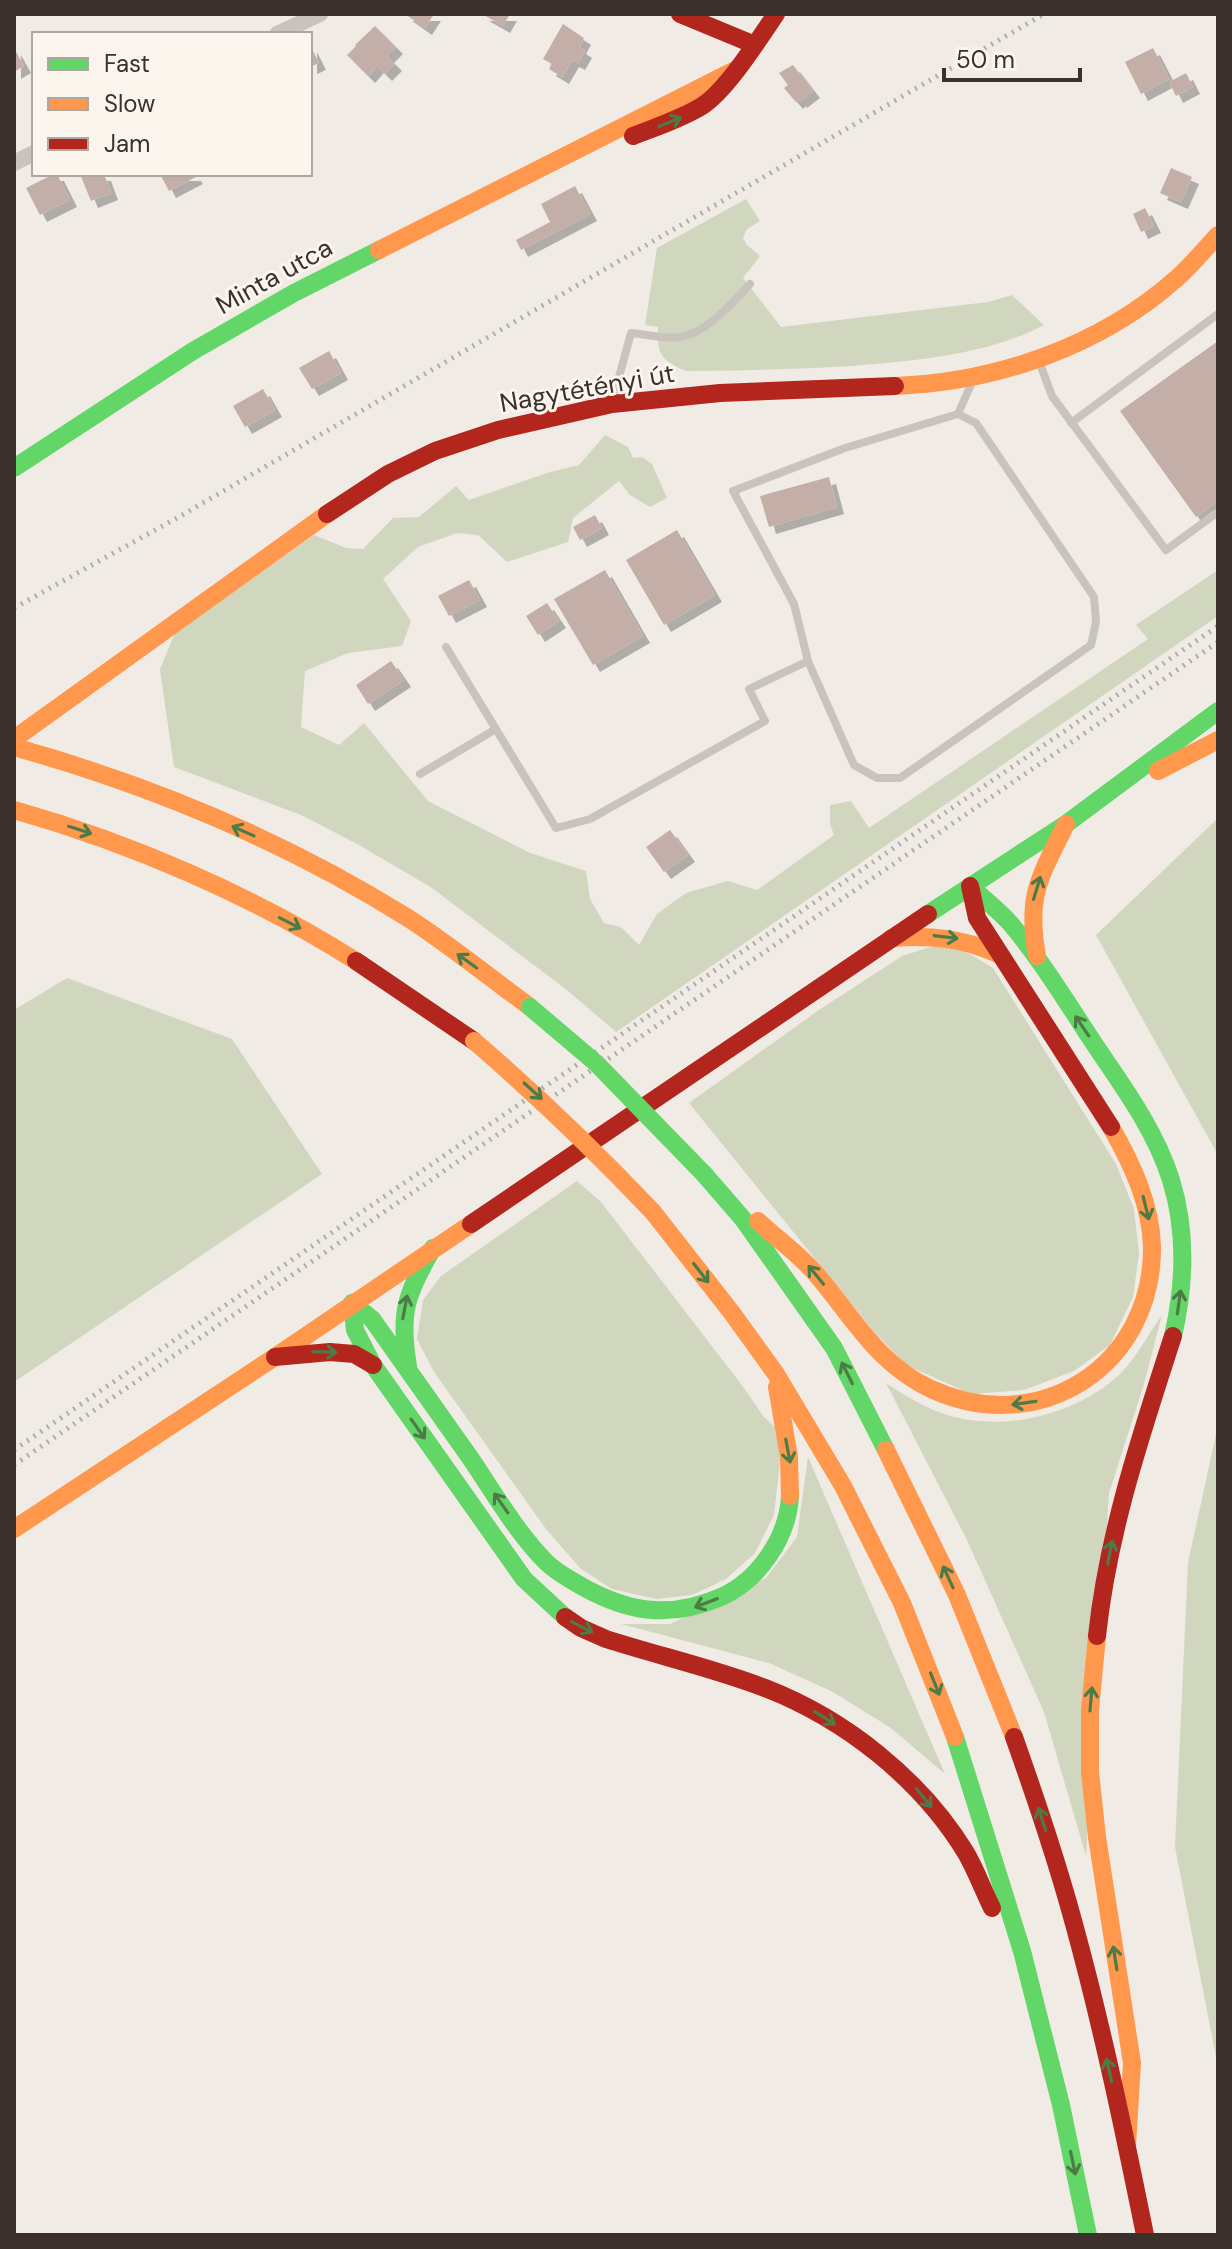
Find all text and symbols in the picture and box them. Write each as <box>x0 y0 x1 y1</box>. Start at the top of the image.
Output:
legend <box>32 32 312 176</box>
scale bar <box>944 32 1080 82</box>
text: 50 m <box>956 44 1015 75</box>
text: Fast <box>104 48 150 79</box>
text: Slow <box>104 88 155 119</box>
one-way arrow <box>657 113 682 128</box>
text: Jam <box>104 128 150 159</box>
street label: Minta utca <box>210 230 338 322</box>
street label: Nagytétényi út <box>497 356 677 420</box>
one-way arrow <box>232 822 256 837</box>
one-way arrow <box>67 824 92 839</box>
one-way arrow <box>1030 876 1045 902</box>
one-way arrow <box>278 916 302 932</box>
one-way arrow <box>933 930 958 945</box>
one-way arrow <box>457 953 479 969</box>
one-way arrow <box>1074 1016 1091 1038</box>
one-way arrow <box>523 1082 543 1100</box>
one-way arrow <box>1139 1195 1154 1221</box>
one-way arrow <box>692 1262 710 1283</box>
one-way arrow <box>807 1266 825 1286</box>
one-way arrow <box>1172 1289 1187 1315</box>
one-way arrow <box>398 1295 413 1320</box>
one-way arrow <box>311 1345 338 1360</box>
one-way arrow <box>838 1361 854 1385</box>
one-way arrow <box>1012 1396 1038 1411</box>
one-way arrow <box>410 1417 426 1439</box>
one-way arrow <box>781 1437 796 1463</box>
one-way arrow <box>493 1493 509 1515</box>
one-way arrow <box>1103 1540 1118 1565</box>
one-way arrow <box>940 1565 955 1590</box>
one-way arrow <box>694 1597 719 1611</box>
one-way arrow <box>570 1619 594 1635</box>
one-way arrow <box>928 1671 943 1696</box>
one-way arrow <box>1084 1686 1099 1713</box>
one-way arrow <box>813 1710 836 1726</box>
one-way arrow <box>915 1787 933 1808</box>
one-way arrow <box>1034 1807 1049 1832</box>
one-way arrow <box>1107 1946 1122 1971</box>
one-way arrow <box>1100 2058 1115 2084</box>
one-way arrow <box>1066 2150 1081 2176</box>

